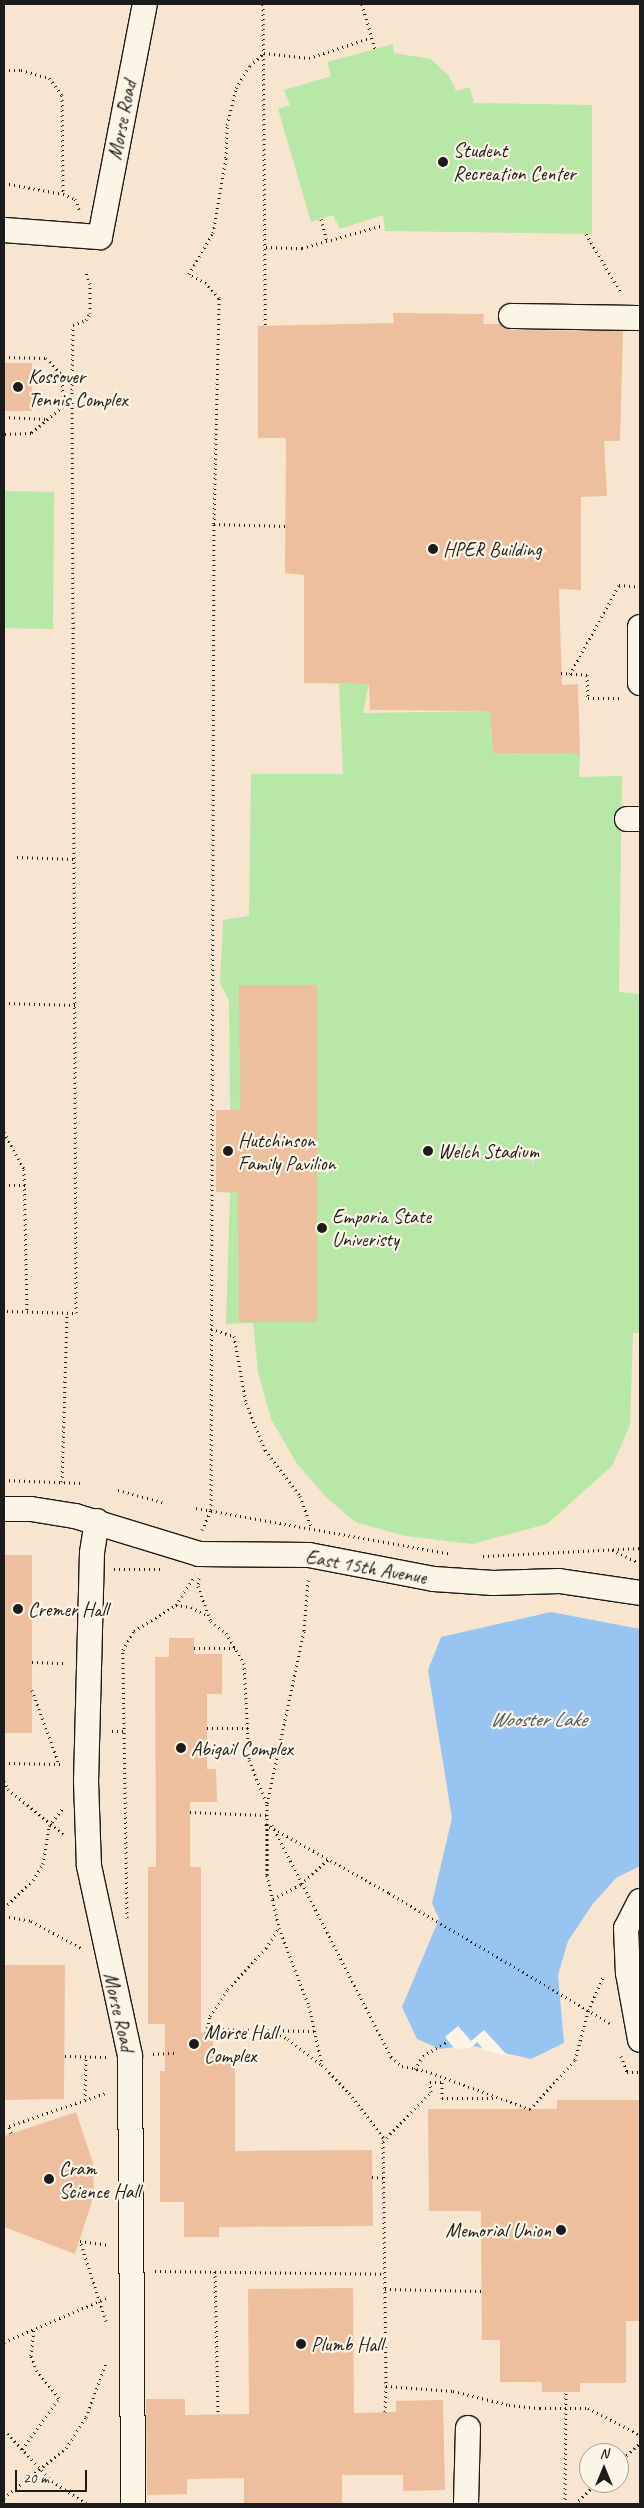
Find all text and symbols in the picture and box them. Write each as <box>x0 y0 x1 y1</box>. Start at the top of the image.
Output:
street label: Morse Road <box>103 78 141 162</box>
place label: Student Recreation Center <box>453 138 576 185</box>
marker: Student Recreation Center <box>437 156 449 168</box>
place label: Kossover Tennis Complex <box>28 364 127 411</box>
marker: Kossover Tennis Complex <box>12 381 24 393</box>
place label: HPER Building <box>443 537 542 561</box>
marker: HPER Building <box>427 543 439 555</box>
place label: Hutchinson Family Pavilion <box>238 1128 336 1175</box>
place label: Welch Stadium <box>438 1139 539 1163</box>
marker: Hutchinson Family Pavilion <box>222 1145 234 1157</box>
marker: Welch Stadium <box>422 1145 434 1157</box>
place label: Emporia State Univeristy <box>332 1204 431 1251</box>
marker: Emporia State Univeristy <box>316 1222 328 1234</box>
street label: East 15th Avenue <box>304 1545 428 1589</box>
place label: Cremer Hall <box>28 1597 109 1621</box>
marker: Cremer Hall <box>12 1603 24 1615</box>
water label: Wooster Lake <box>490 1706 586 1732</box>
place label: Abigail Complex <box>191 1736 293 1760</box>
marker: Abigail Complex <box>175 1742 187 1754</box>
street label: Morse Road <box>98 1970 140 2054</box>
place label: Morse Hall Complex <box>204 2020 278 2067</box>
marker: Morse Hall Complex <box>188 2038 200 2050</box>
place label: Cram Science Hall <box>59 2156 140 2203</box>
marker: Cram Science Hall <box>43 2173 55 2185</box>
place label: Memorial Union <box>446 2218 551 2242</box>
marker: Memorial Union <box>555 2224 567 2236</box>
place label: Plumb Hall <box>311 2332 384 2356</box>
marker: Plumb Hall <box>295 2338 307 2350</box>
north arrow <box>579 2443 629 2493</box>
text: N <box>600 2445 608 2462</box>
scale bar <box>18 2460 90 2492</box>
text: 20 m <box>23 2469 49 2488</box>

